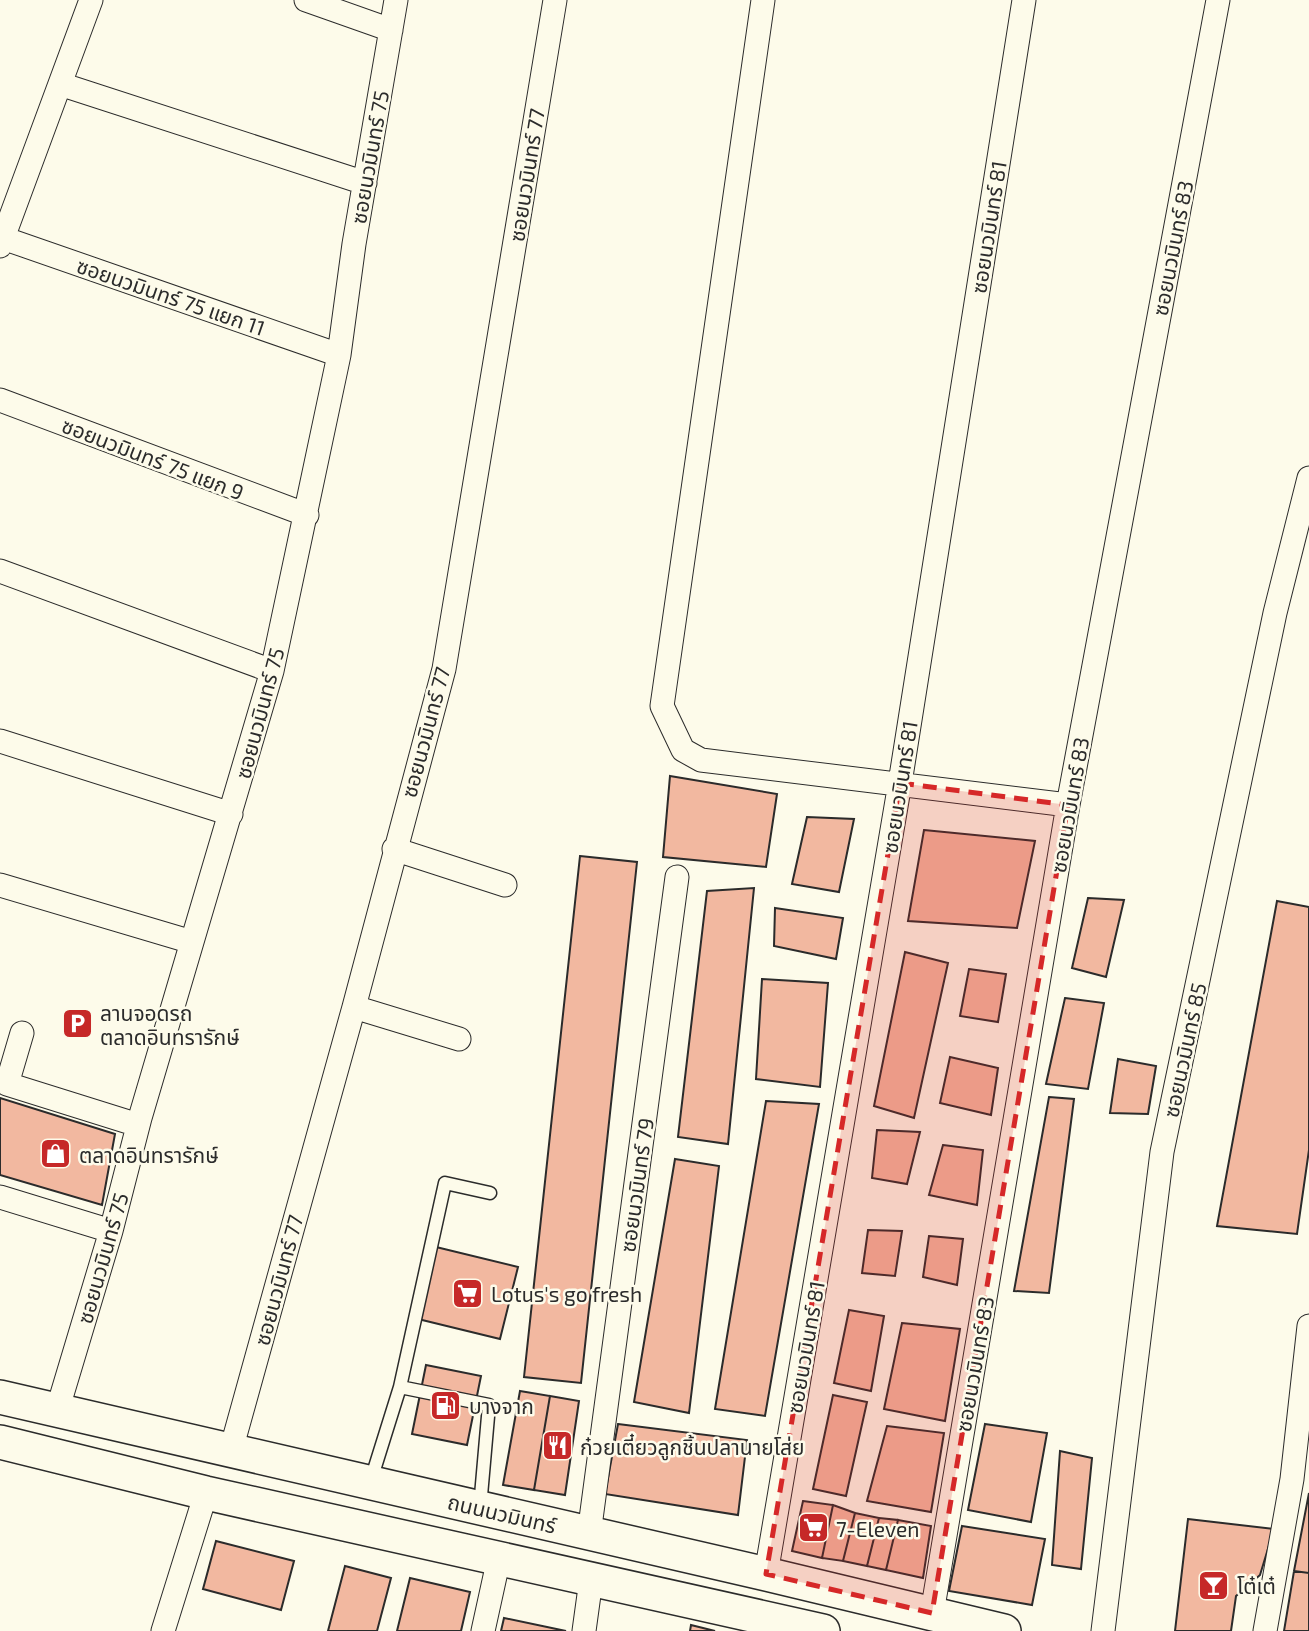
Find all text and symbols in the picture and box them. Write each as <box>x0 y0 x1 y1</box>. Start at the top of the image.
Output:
street label: ซอยนวมินทร์ 75 <box>345 88 393 226</box>
street label: ซอยนวมินทร์ 77 <box>503 106 549 243</box>
street label: ซอยนวมินทร์ 81 <box>965 159 1011 295</box>
street label: ซอยนวมินทร์ 83 <box>1147 178 1197 318</box>
street label: ซอยนวมินทร์ 75 แยก 11 <box>74 252 268 340</box>
street label: ซอยนวมินทร์ 75 แยก 9 <box>59 412 247 504</box>
street label: ซอยนวมินทร์ 75 <box>229 645 289 781</box>
street label: ซอยนวมินทร์ 77 <box>396 664 455 800</box>
street label: ซอยนวมินทร์ 81 <box>876 719 922 855</box>
street label: ซอยนวมินทร์ 83 <box>1045 735 1093 875</box>
street label: ซอยนวมินทร์ 85 <box>1158 980 1210 1120</box>
place label: ลานจอดรถ ตลาดอินทรารักษ์ <box>100 1000 240 1049</box>
parking icon: ลานจอดรถ ตลาดอินทรารักษ์ <box>60 1007 94 1041</box>
street label: ซอยนวมินทร์ 79 <box>614 1116 658 1254</box>
shop icon: ตลาดอินทรารักษ์ <box>39 1137 73 1171</box>
place label: ตลาดอินทรารักษ์ <box>79 1142 219 1167</box>
street label: ซอยนวมินทร์ 75 <box>71 1190 133 1326</box>
street label: ซอยนวมินทร์ 77 <box>249 1212 308 1348</box>
supermarket icon: Lotus's go fresh <box>451 1276 485 1310</box>
street label: ซอยนวมินทร์ 81 <box>781 1279 829 1415</box>
place label: Lotus's go fresh <box>491 1281 642 1306</box>
street label: ซอยนวมินทร์ 83 <box>950 1294 998 1434</box>
fuel station icon: บางจาก <box>429 1388 463 1422</box>
place label: บางจาก <box>469 1393 534 1418</box>
restaurant icon: ก๋วยเตี๋ยวลูกชิ้นปลานายโส่ย <box>540 1429 574 1463</box>
place label: ก๋วยเตี๋ยวลูกชิ้นปลานายโส่ย <box>580 1433 804 1461</box>
street label: ถนนนวมินทร์ <box>445 1488 560 1538</box>
supermarket icon: 7-Eleven <box>796 1511 830 1545</box>
place label: 7-Eleven <box>836 1516 919 1541</box>
bar icon: โต๋เต๋ <box>1197 1568 1231 1602</box>
place label: โต๋เต๋ <box>1237 1573 1276 1598</box>

